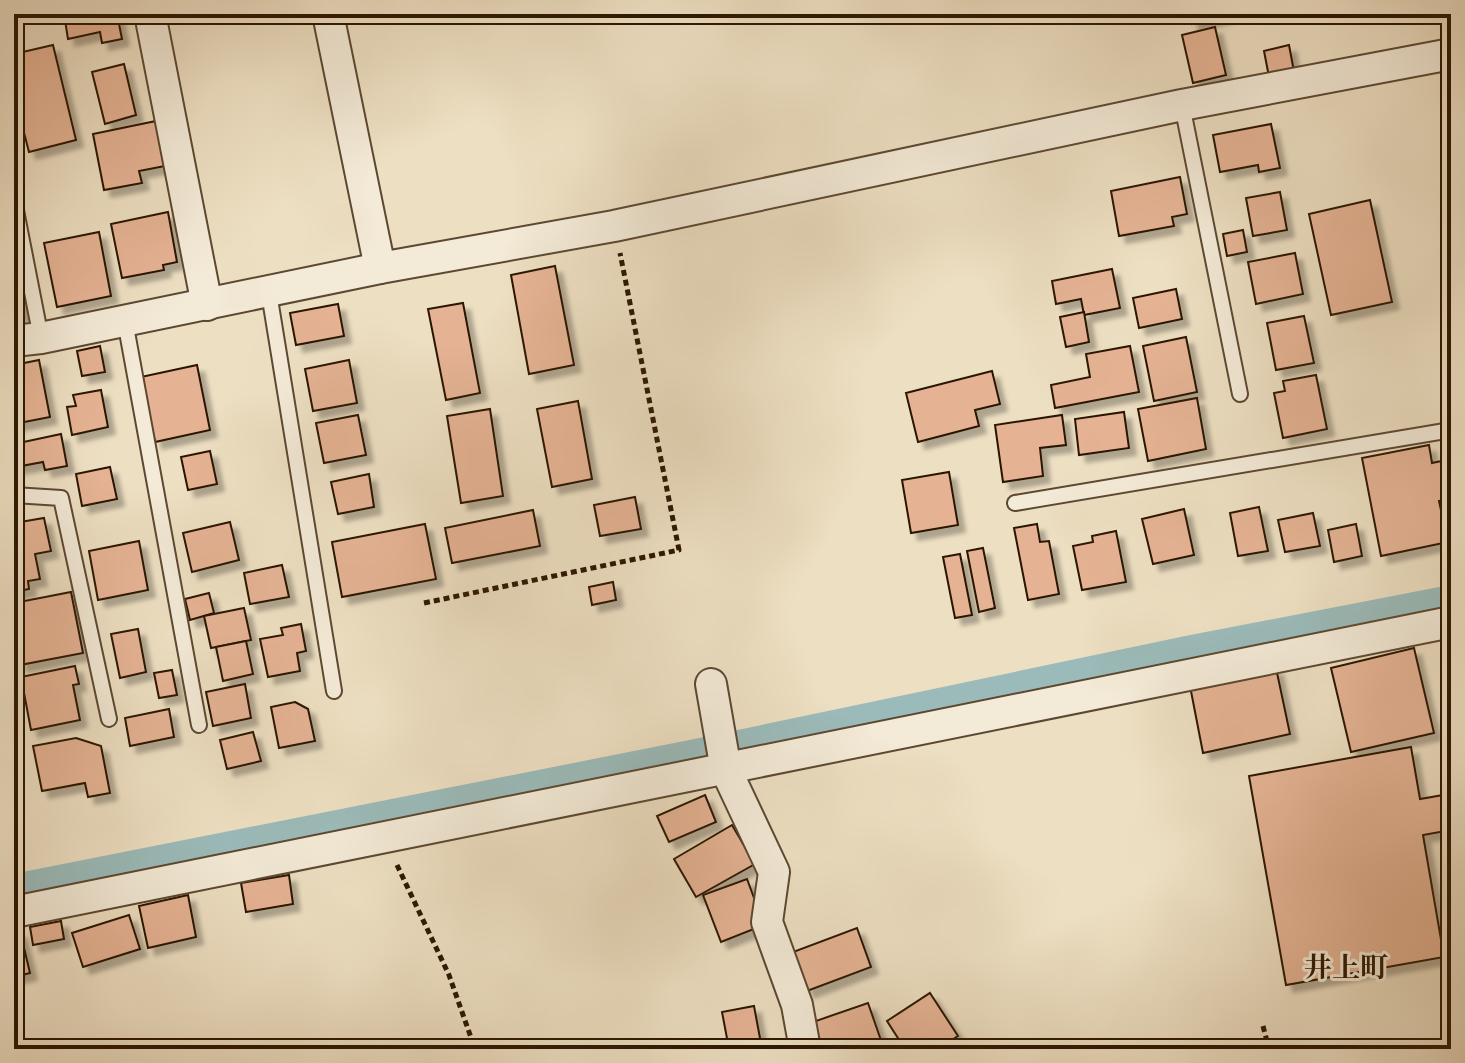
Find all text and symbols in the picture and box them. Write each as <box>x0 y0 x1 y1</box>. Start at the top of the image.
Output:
district label: 井上町 <box>1304 950 1388 990</box>

